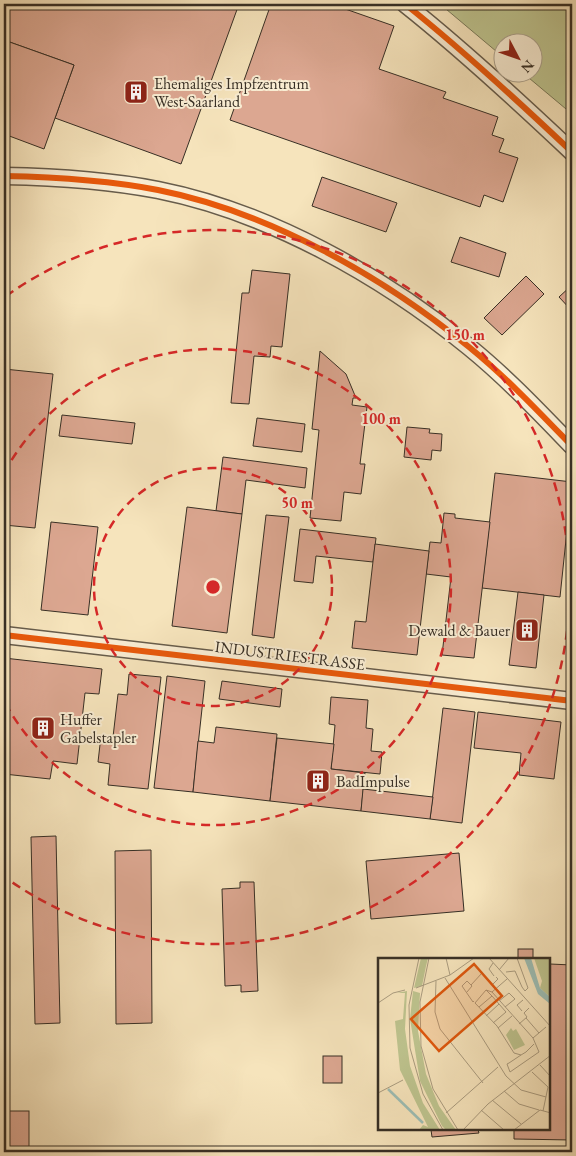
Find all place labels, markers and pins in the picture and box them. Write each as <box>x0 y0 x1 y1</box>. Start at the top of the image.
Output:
place label: Ehemaliges Impfzentrum West-Saarland <box>154 73 309 112</box>
building icon: Ehemaliges Impfzentrum West-Saarland <box>123 79 149 105</box>
centre of rings <box>204 578 222 596</box>
building icon: Dewald & Bauer <box>514 617 540 643</box>
place label: Dewald & Bauer <box>408 620 511 641</box>
place label: Huffer Gabelstapler <box>60 709 137 748</box>
building icon: Huffer Gabelstapler <box>30 715 56 741</box>
building icon: BadImpulse <box>305 768 331 794</box>
place label: BadImpulse <box>336 771 410 792</box>

